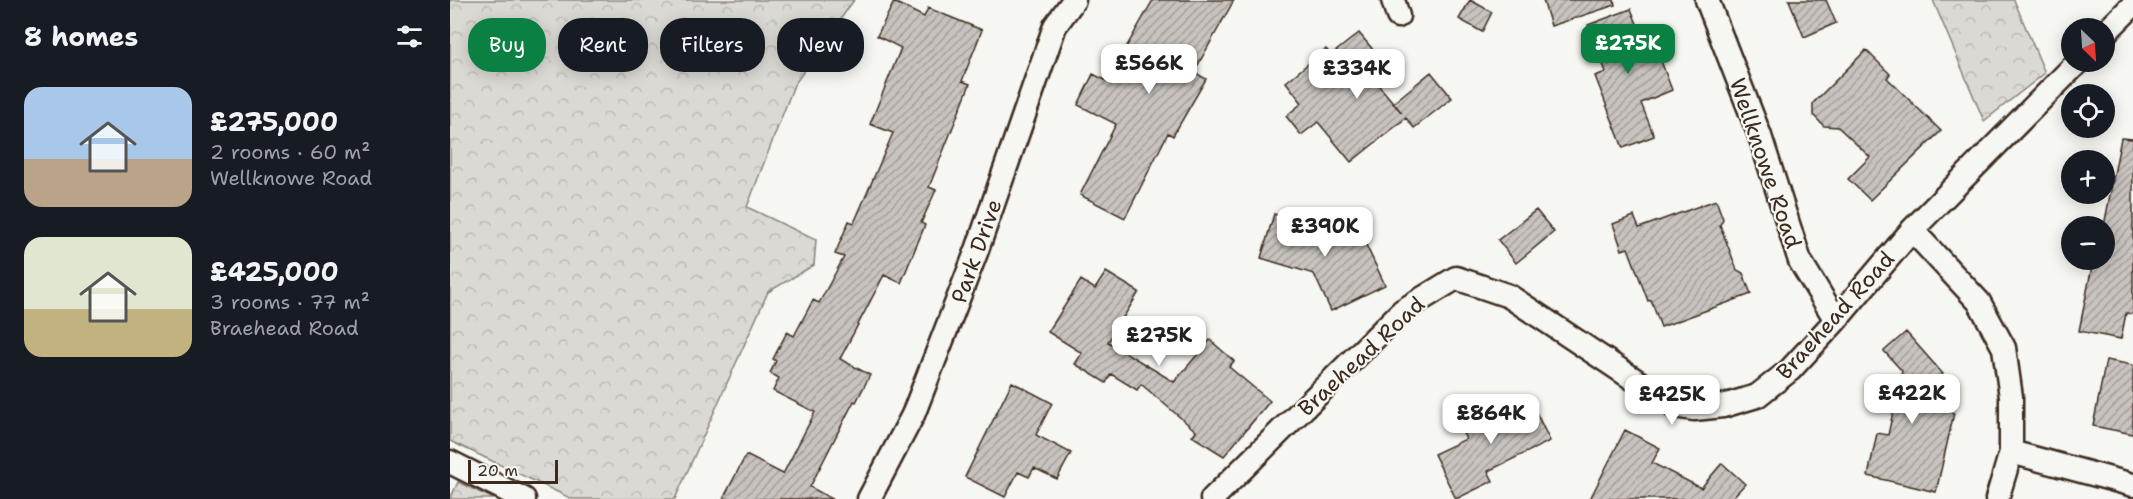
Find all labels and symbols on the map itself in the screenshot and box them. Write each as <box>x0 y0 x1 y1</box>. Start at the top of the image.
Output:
north arrow <box>2061 18 2115 72</box>
pin: £275K <box>1586 24 1670 75</box>
pin: £566K <box>1107 44 1191 95</box>
pin: £334K <box>1315 49 1399 100</box>
street label: Wellknowe Road <box>1723 74 1808 252</box>
street label: Park Drive <box>944 195 1009 307</box>
pin: £390K <box>1283 207 1367 258</box>
street label: Braehead Road <box>1770 245 1901 386</box>
street label: Braehead Road <box>1292 290 1431 423</box>
pin: £275K <box>1117 316 1201 367</box>
pin: £422K <box>1870 374 1954 425</box>
pin: £425K <box>1630 375 1714 426</box>
pin: £864K <box>1449 394 1533 445</box>
scale bar <box>468 457 558 484</box>

